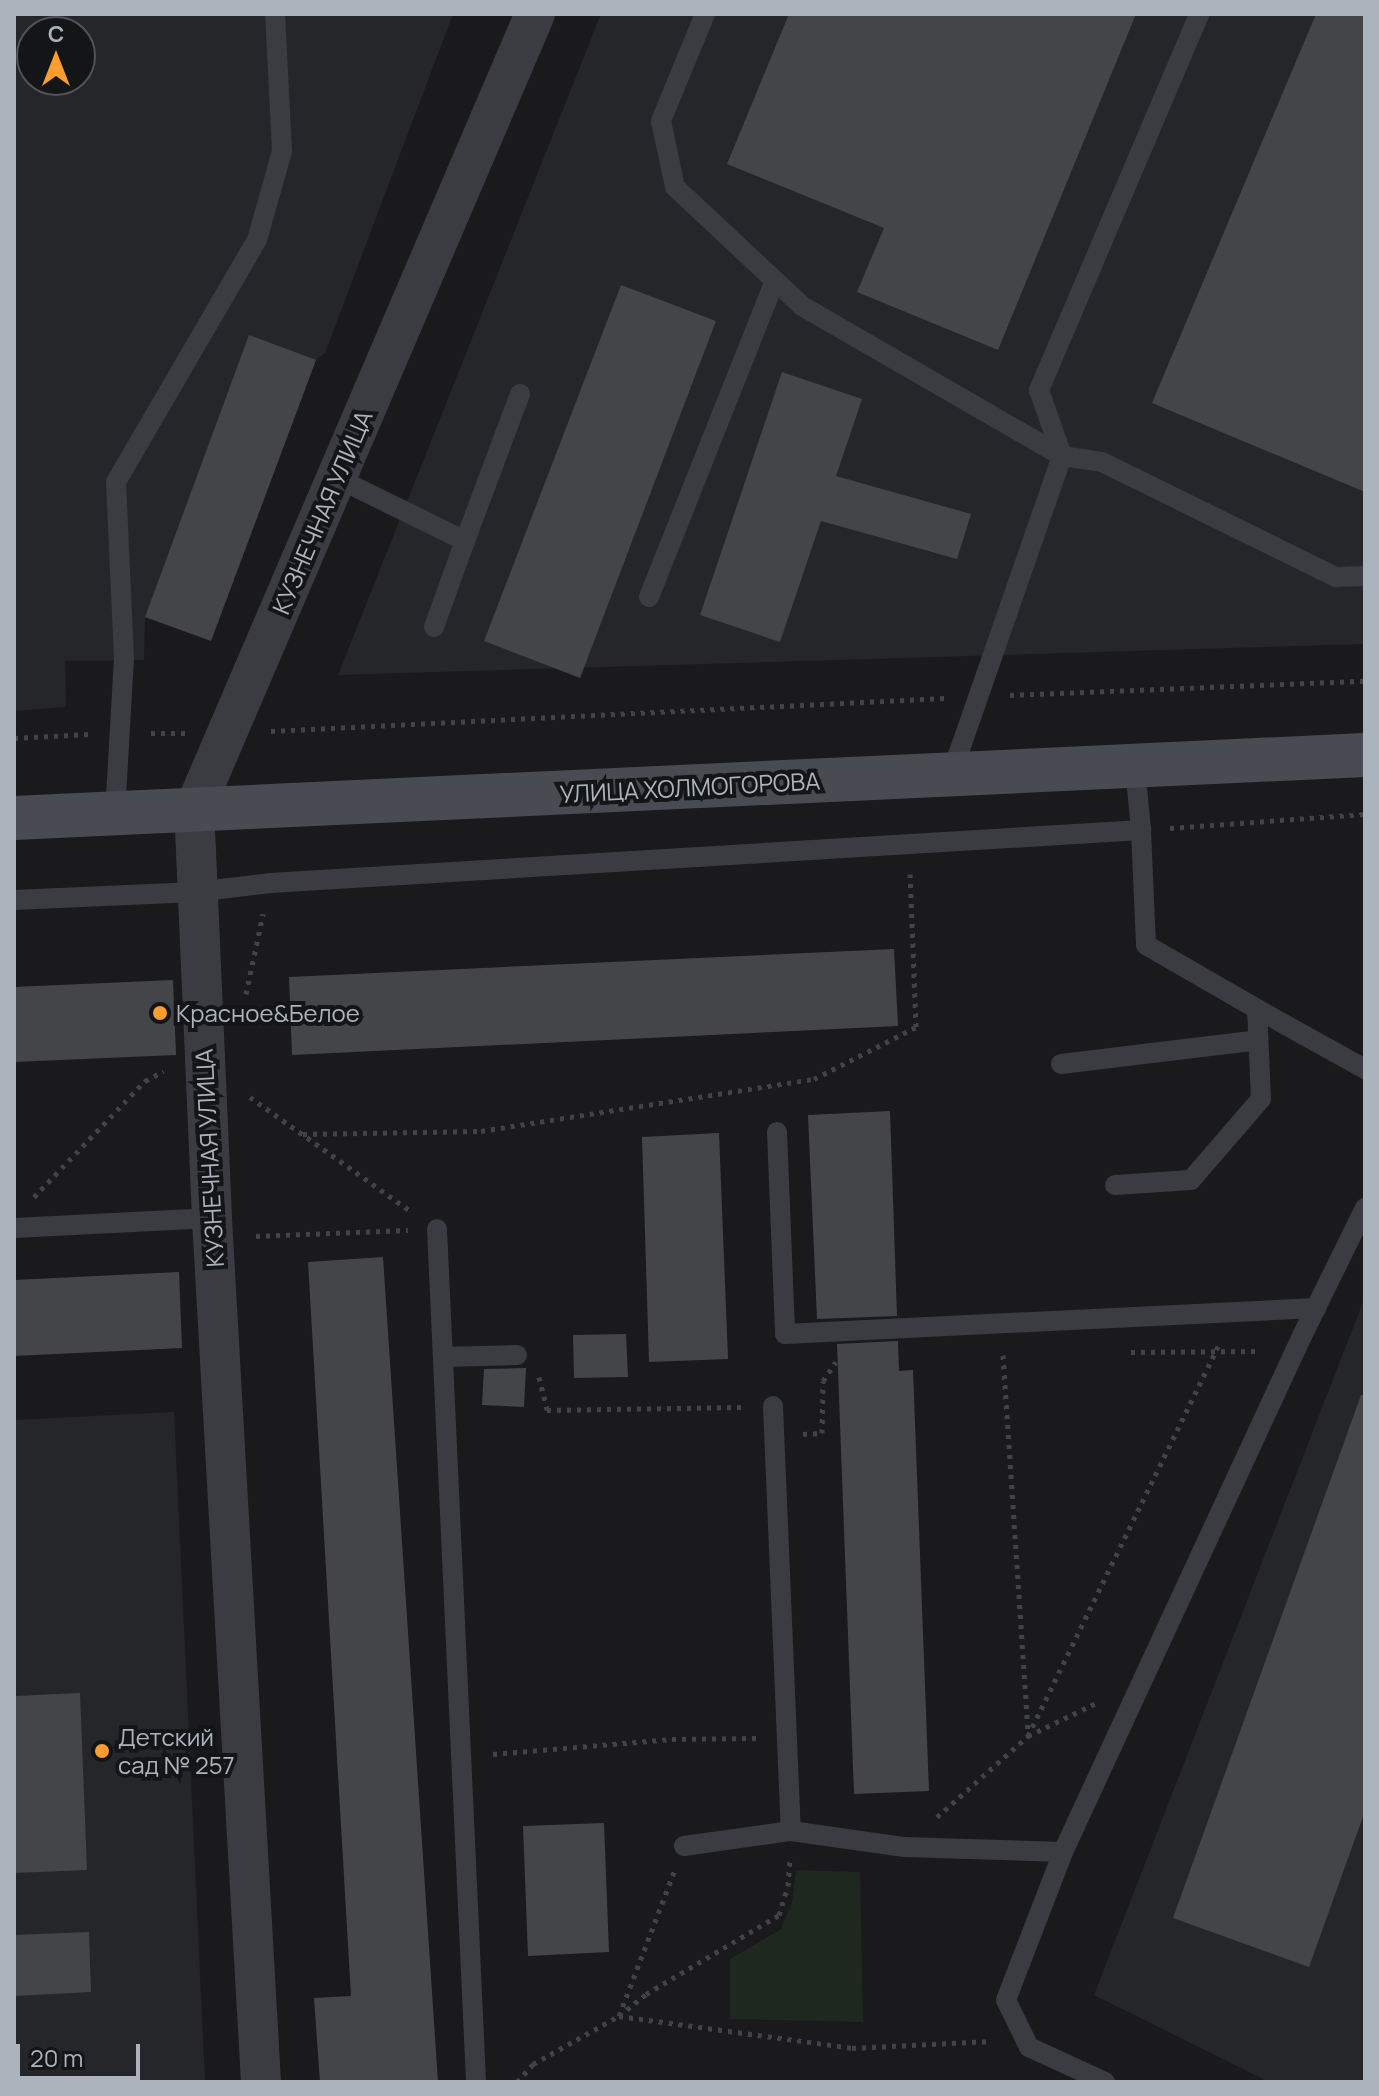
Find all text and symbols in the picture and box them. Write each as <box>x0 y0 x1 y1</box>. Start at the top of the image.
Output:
north arrow <box>16 16 96 96</box>
text: С <box>48 19 64 49</box>
street label: КУЗНЕЧНАЯ УЛИЦА <box>266 406 378 618</box>
street label: УЛИЦА ХОЛМОГОРОВА <box>559 766 821 808</box>
place label: Красное&Белое <box>176 999 360 1027</box>
marker: Красное&Белое <box>151 1004 169 1022</box>
street label: КУЗНЕЧНАЯ УЛИЦА <box>189 1048 229 1268</box>
place label: Детский сад № 257 <box>118 1723 235 1779</box>
marker: Детский сад № 257 <box>93 1742 111 1760</box>
scale bar <box>20 2028 144 2078</box>
text: 20 m <box>30 2041 83 2074</box>

